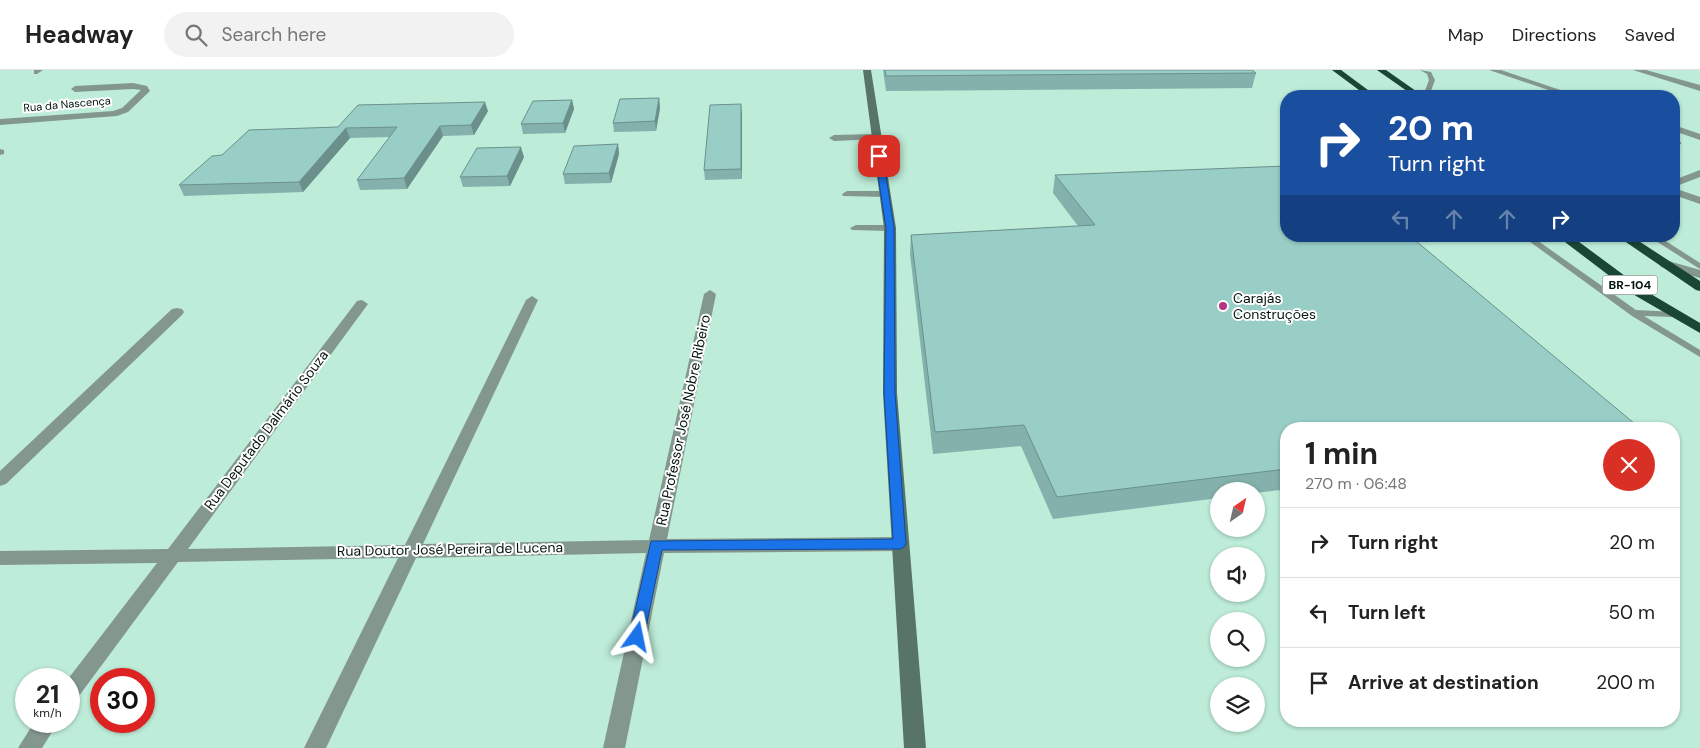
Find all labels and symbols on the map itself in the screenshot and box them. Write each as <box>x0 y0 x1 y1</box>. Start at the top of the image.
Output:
street label: Rua da Nascença <box>23 93 111 115</box>
pin <box>858 135 900 177</box>
road number: BR-104 <box>1602 276 1658 294</box>
place label: Carajás Construções <box>1233 289 1316 323</box>
marker: Carajás Construções <box>1217 300 1229 312</box>
street label: Rua Professor José Nobre Ribeiro <box>652 313 714 527</box>
street label: Rua Deputado Dalmário Souza <box>200 347 332 513</box>
north arrow <box>1210 482 1265 538</box>
street label: Rua Doutor José Pereira de Lucena <box>337 538 563 560</box>
position arrow <box>610 610 662 662</box>
speed limit sign: 30 <box>90 668 155 733</box>

